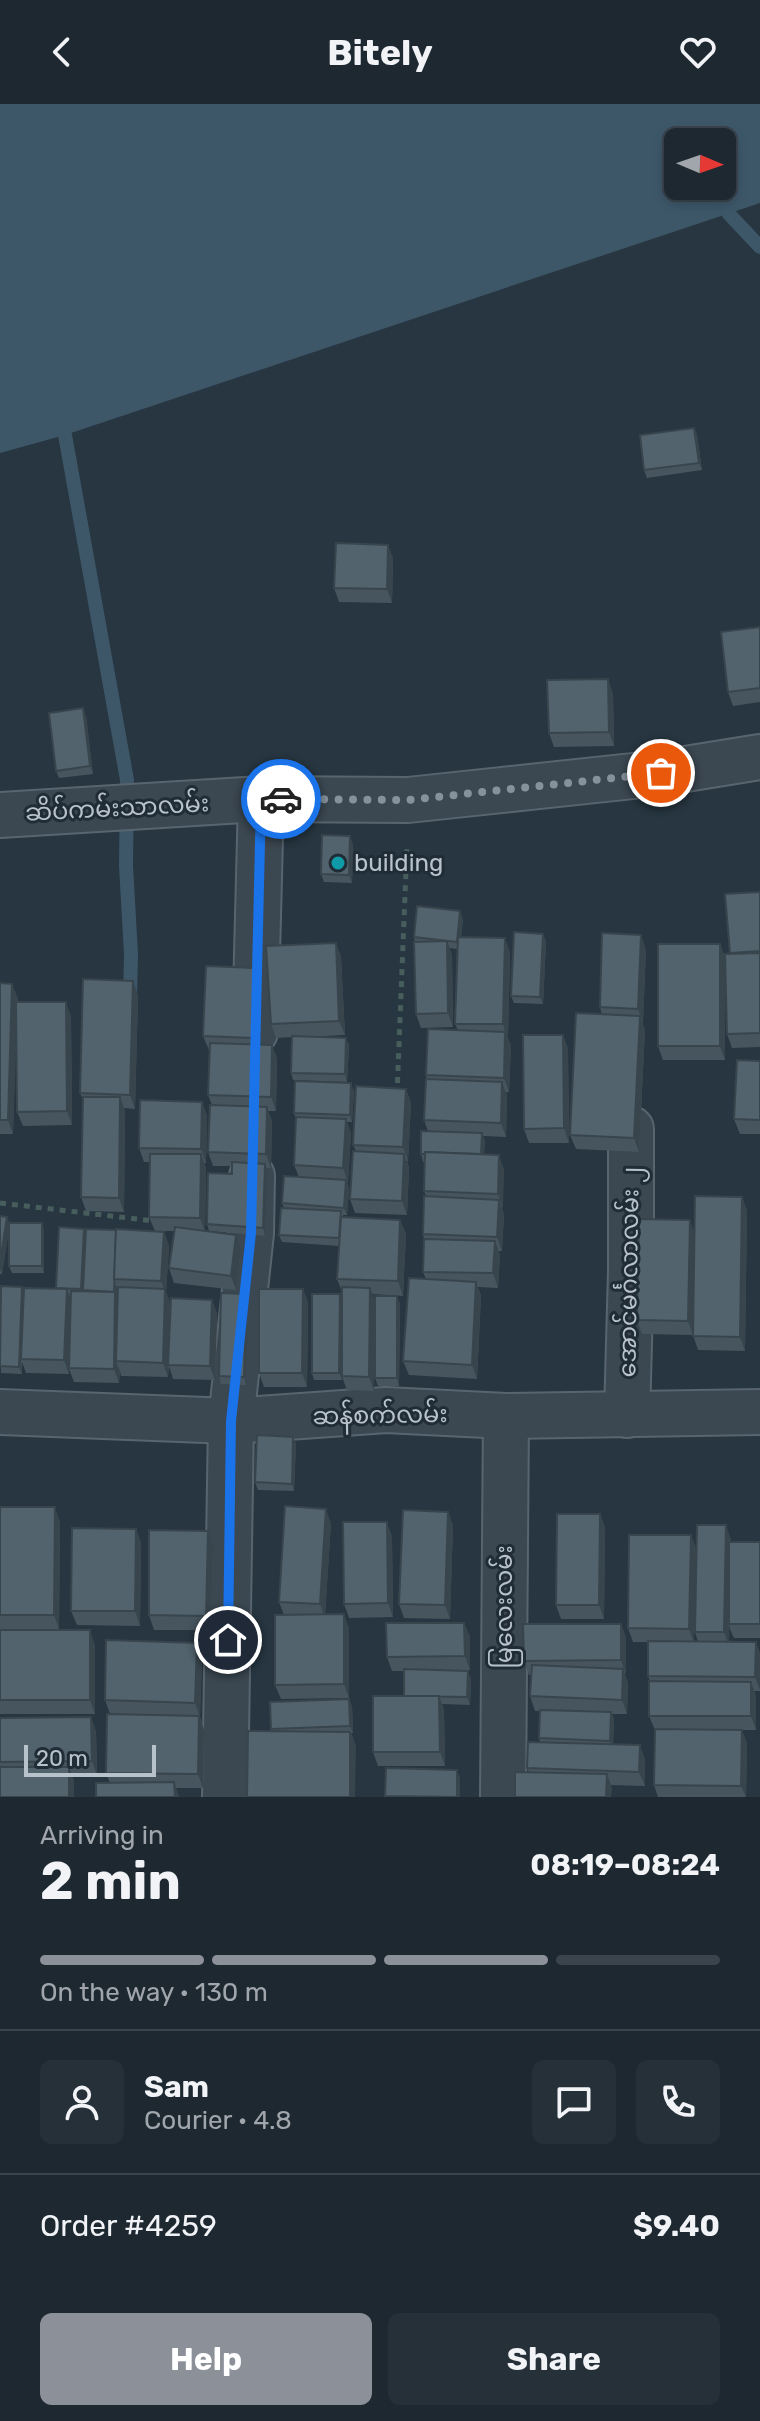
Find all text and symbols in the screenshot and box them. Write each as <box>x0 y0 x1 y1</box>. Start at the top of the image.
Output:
icon: back <box>40 30 84 74</box>
icon: heart <box>676 30 720 74</box>
text: Bitely <box>327 31 433 74</box>
north arrow <box>664 128 736 200</box>
map controls <box>664 128 736 200</box>
pin <box>627 739 695 807</box>
icon: bag <box>639 751 683 795</box>
courier <box>241 759 321 839</box>
icon: car <box>259 777 303 821</box>
street label: ဆိပ်ကမ်းသာလမ်း <box>24 787 210 827</box>
place label: building <box>354 849 443 877</box>
marker: building <box>329 854 347 872</box>
street label: အောင်မင်္ဂလာလမ်း ၂ <box>611 1166 650 1378</box>
street label: ဆန်စက်လမ်း <box>312 1398 448 1435</box>
street label: မြလေးလမ်း <box>488 1545 523 1669</box>
pin <box>194 1606 262 1674</box>
icon: home <box>206 1618 250 1662</box>
scale bar <box>24 1741 156 1777</box>
text: 20 m <box>36 1745 88 1772</box>
text: Arriving in <box>40 1820 164 1851</box>
text: 08:19–08:24 <box>530 1847 720 1883</box>
text: 2 min <box>40 1850 181 1912</box>
text: On the way · 130 m <box>40 1977 268 2008</box>
button: person <box>40 2060 124 2144</box>
button: chat <box>532 2060 616 2144</box>
button: phone <box>636 2060 720 2144</box>
text: Sam <box>144 2069 209 2105</box>
text: Courier · 4.8 <box>144 2105 292 2136</box>
text: Order #4259 <box>40 2208 217 2244</box>
text: $9.40 <box>633 2208 720 2244</box>
button: Help <box>40 2313 372 2405</box>
button: Share <box>388 2313 720 2405</box>

